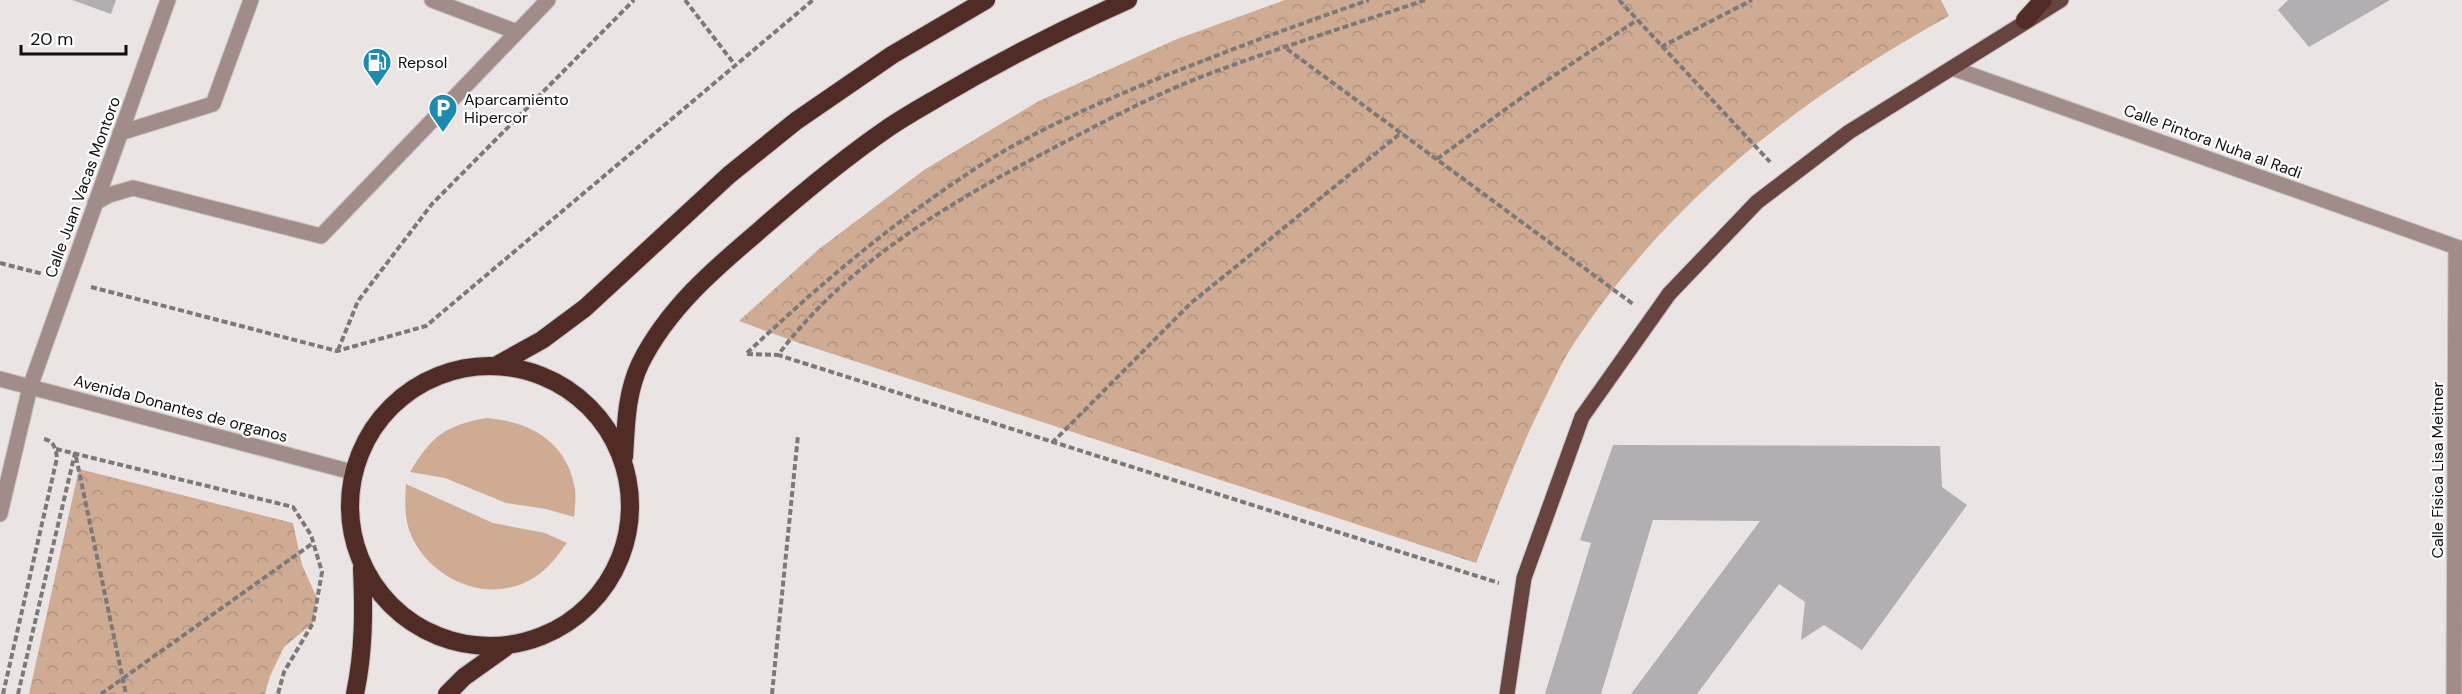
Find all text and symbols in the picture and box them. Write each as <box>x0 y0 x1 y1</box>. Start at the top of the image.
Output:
scale bar <box>21 18 126 56</box>
text: 20 m <box>30 27 73 51</box>
fuel station icon: Repsol <box>361 46 393 88</box>
place label: Repsol <box>398 52 447 73</box>
place label: Aparcamiento Hipercor <box>464 89 569 128</box>
parking icon: Aparcamiento Hipercor <box>427 92 459 134</box>
street label: Calle Juan Vacas Montoro <box>40 94 125 281</box>
street label: Calle Pintora Nuha al Radi <box>2121 99 2305 184</box>
street label: Avenida Donantes de organos <box>71 370 290 447</box>
street label: Calle Física Lisa Meitner <box>2427 381 2448 558</box>

